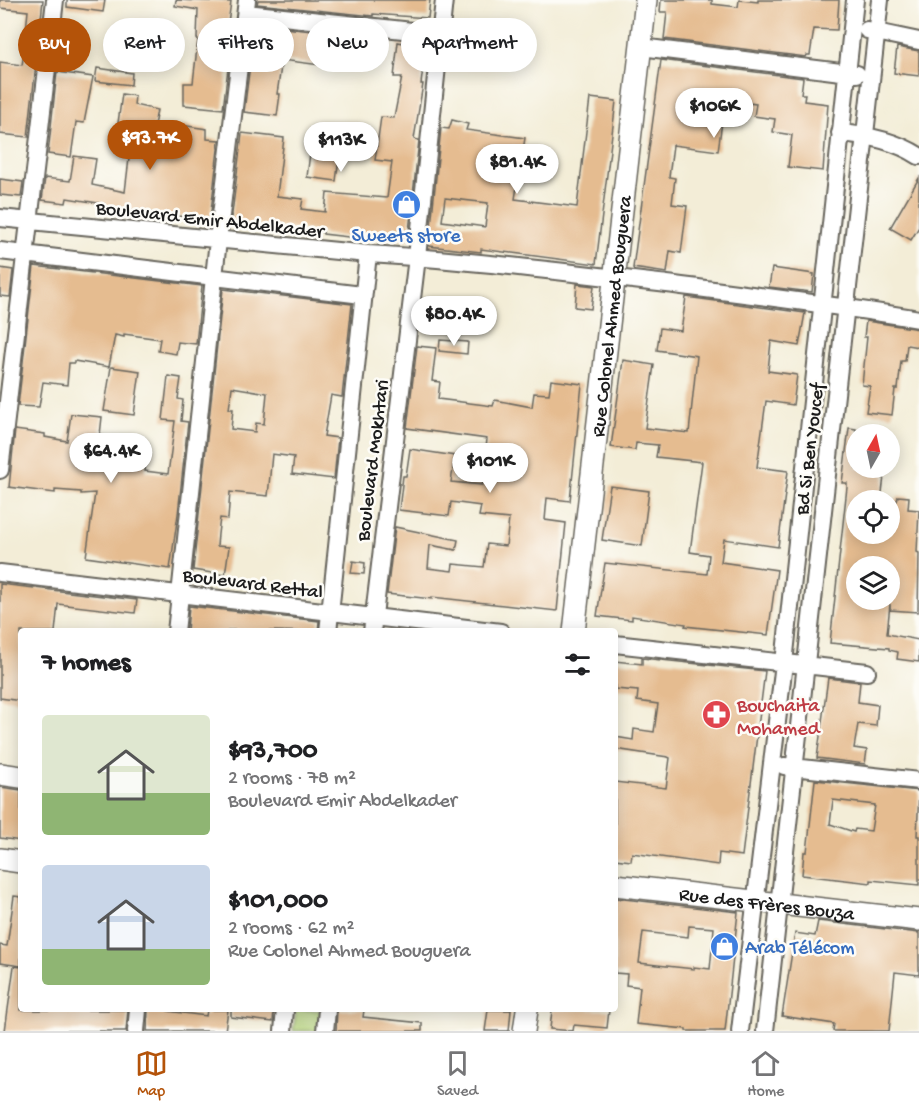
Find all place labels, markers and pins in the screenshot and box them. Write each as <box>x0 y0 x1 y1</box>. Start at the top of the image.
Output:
pin: $106K <box>672 88 756 139</box>
pin: $93.7K <box>101 120 199 171</box>
pin: $113K <box>299 122 383 173</box>
pin: $81.4K <box>468 144 566 195</box>
shop icon: Sweets store <box>390 188 422 220</box>
place label: Sweets store <box>352 226 461 249</box>
pin: $80.4K <box>405 296 503 347</box>
pin: $64.4K <box>62 433 160 484</box>
pin: $101K <box>448 443 532 494</box>
place label: Bouchaita Mohamed <box>736 696 822 742</box>
pharmacy icon: Bouchaita Mohamed <box>700 699 732 731</box>
shop icon: Arab Télécom <box>708 930 740 962</box>
place label: Arab Télécom <box>745 938 854 961</box>

